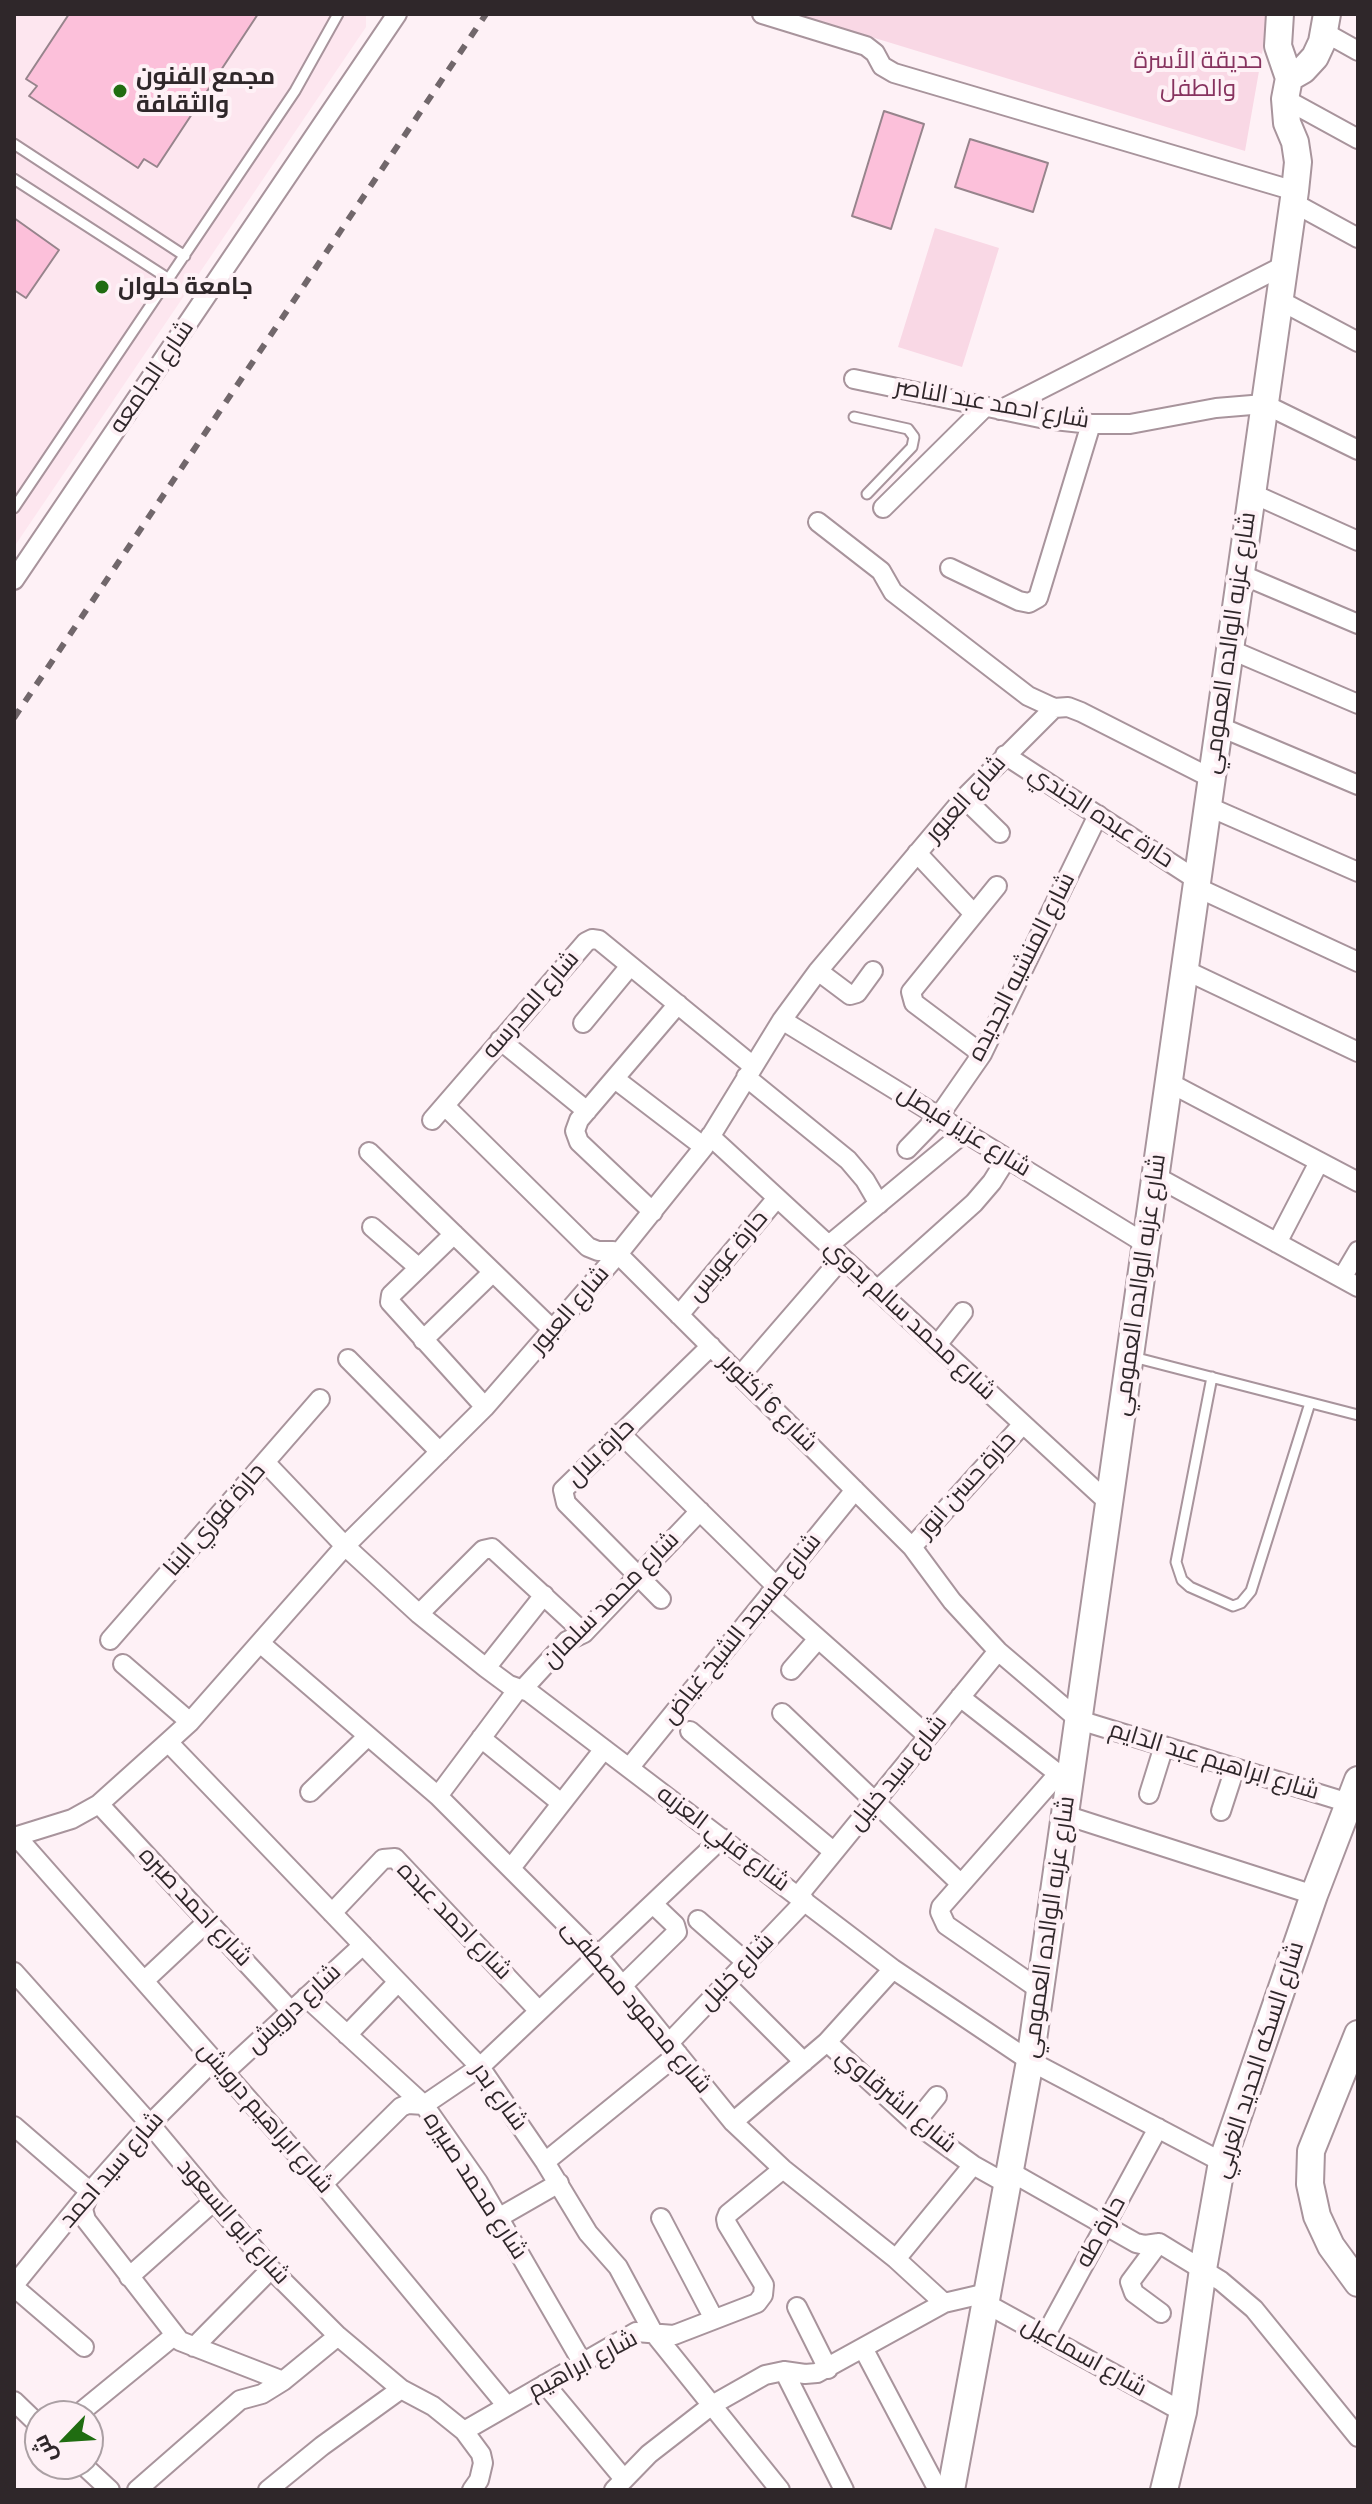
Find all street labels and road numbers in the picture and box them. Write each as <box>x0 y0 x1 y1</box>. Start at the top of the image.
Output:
street label: شارع الجامعه <box>104 315 200 439</box>
street label: شارع احمد عبد الناصر <box>892 373 1092 435</box>
street label: شارع عزبه الوالده العمومي <box>1197 510 1263 776</box>
street label: شارع العبور <box>920 750 1012 848</box>
street label: حارة عبده الجندي <box>1023 759 1179 875</box>
street label: شارع المنشيه الجديده <box>962 868 1082 1066</box>
street label: شارع المدرسه <box>476 945 586 1065</box>
street label: شارع عزيز فيصل <box>892 1079 1036 1183</box>
street label: شارع عزبه الوالده العمومي <box>1107 1152 1173 1418</box>
street label: حارة عويس <box>682 1205 774 1307</box>
street label: شارع محمد سالم بدوي <box>819 1233 1001 1407</box>
street label: شارع العبور <box>524 1260 616 1360</box>
street label: شارع 6 أكتوبر <box>713 1348 823 1458</box>
street label: حارة بلال <box>561 1413 641 1493</box>
street label: حارة حسن انور <box>912 1426 1022 1544</box>
street label: حارة فوزي البنا <box>158 1457 272 1583</box>
street label: شارع محمد سلمان <box>537 1526 685 1674</box>
street label: شارع مسجد الشيخ غياض <box>656 1528 828 1730</box>
street label: شارع سيد خليل <box>843 1709 953 1837</box>
street label: شارع ابراهيم عبد الدايم <box>1106 1715 1322 1807</box>
street label: شارع قبلي العزبه <box>651 1780 795 1898</box>
street label: شارع عزبه الوالده العمومي <box>1016 1794 1082 2060</box>
street label: شارع احمد صبره <box>132 1841 258 1973</box>
street label: شارع احمد عبده <box>390 1856 518 1986</box>
street label: شارع محمود مصطفى <box>555 1914 717 2100</box>
street label: شارع خليل <box>693 1928 781 2016</box>
street label: شارع السكه الحديد الغربي <box>1207 1938 1311 2182</box>
street label: شارع درويش <box>241 1958 347 2060</box>
street label: شارع ابراهيم درويش <box>191 2036 339 2200</box>
street label: شارع الشرقاوي <box>830 2042 962 2160</box>
street label: شارع بدر <box>465 2057 533 2137</box>
street label: شارع سيد احمد <box>54 2106 170 2234</box>
street label: شارع محمد صبيره <box>417 2107 533 2265</box>
street label: شارع أبو السعود <box>171 2153 295 2291</box>
street label: حارة طه <box>1070 2191 1132 2273</box>
street label: شارع اسماعيل <box>1016 2311 1152 2403</box>
street label: شارع ابراهيم <box>523 2324 643 2406</box>

